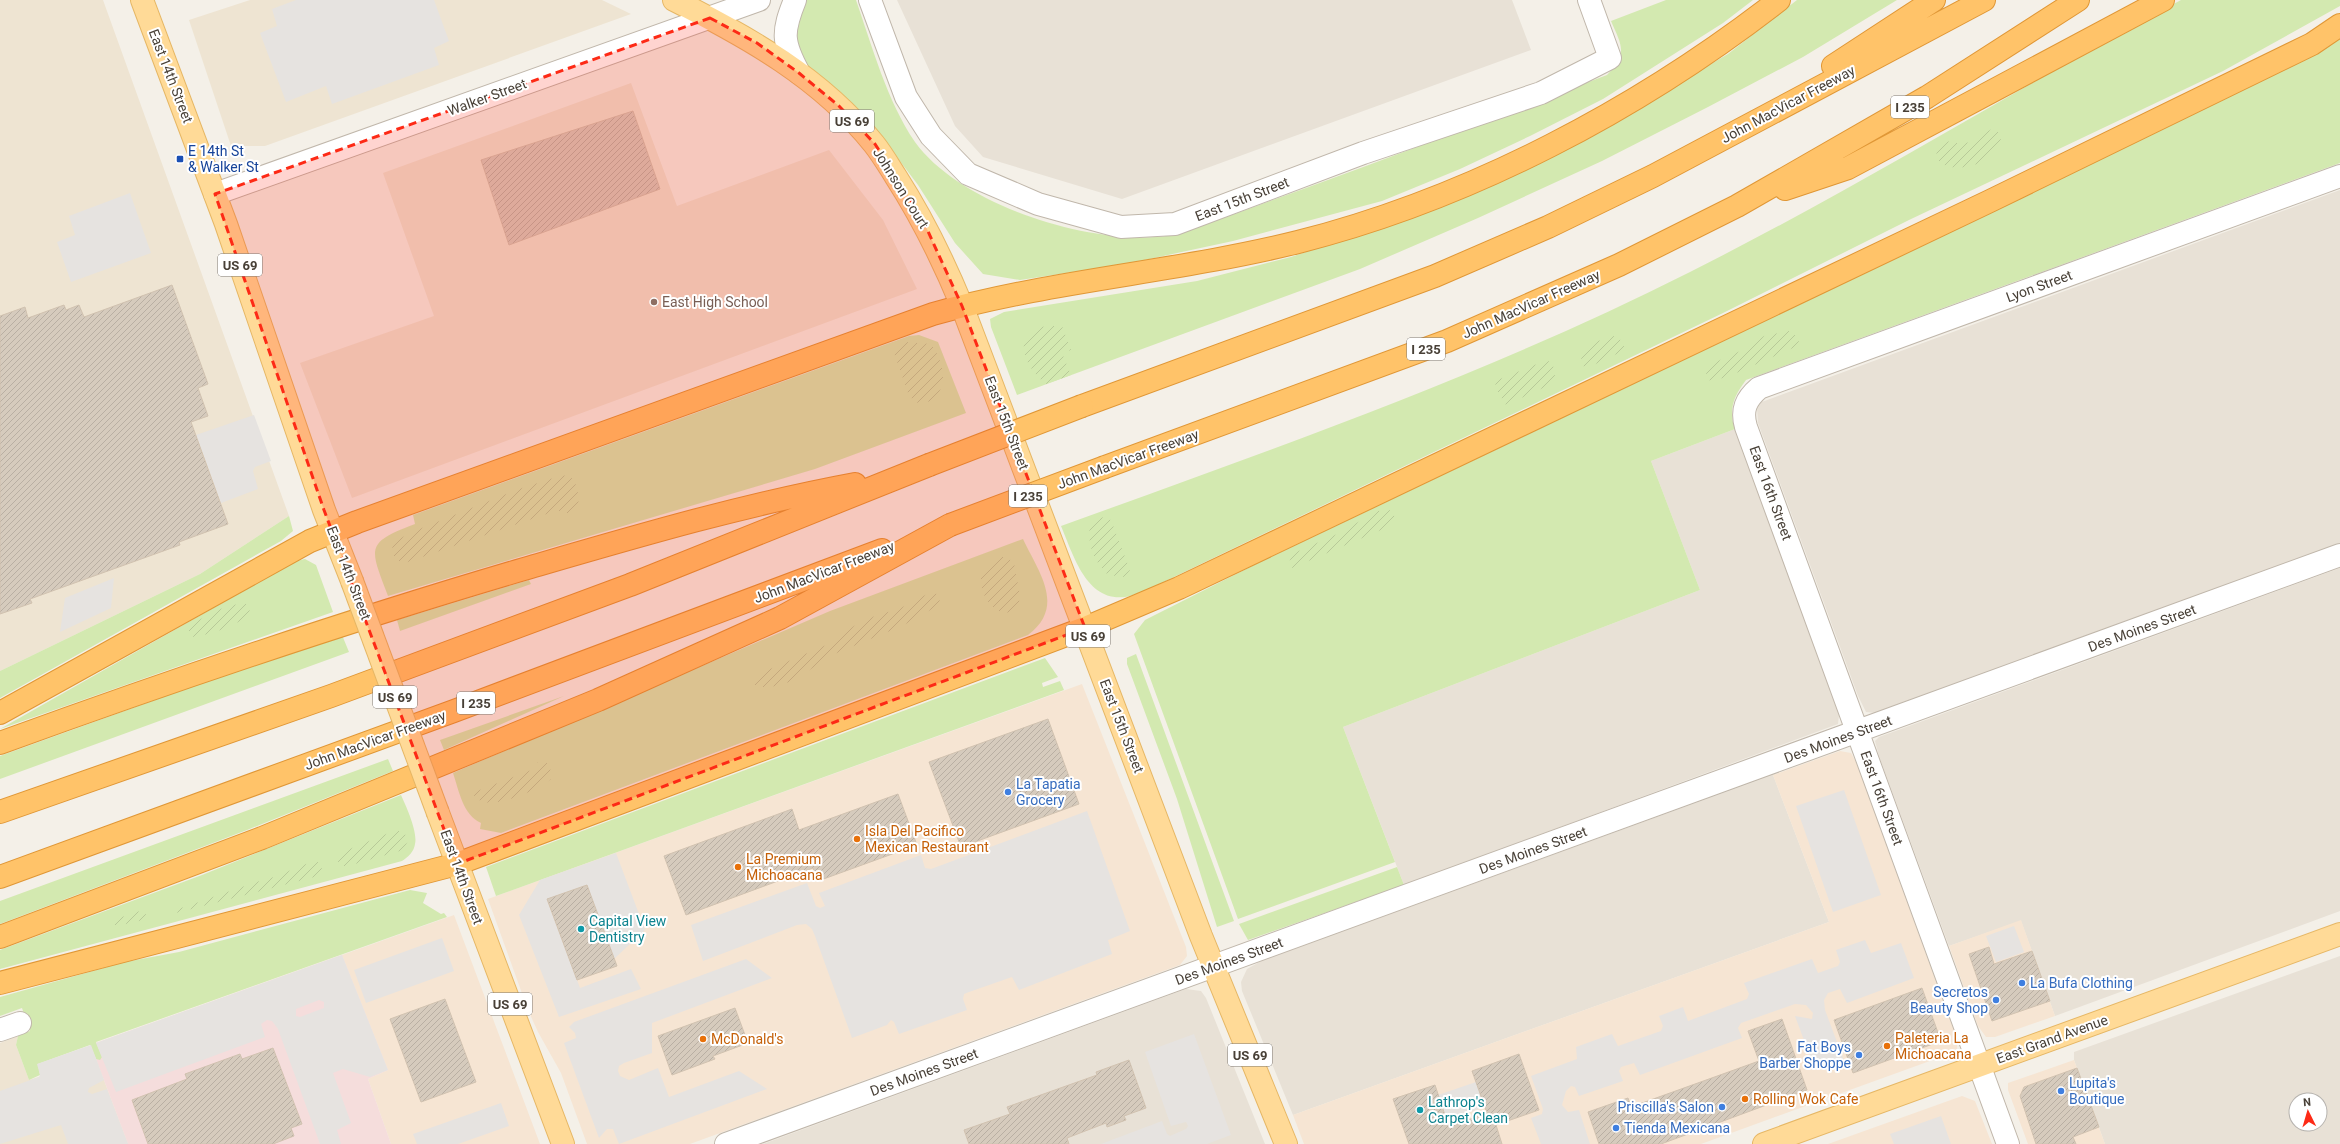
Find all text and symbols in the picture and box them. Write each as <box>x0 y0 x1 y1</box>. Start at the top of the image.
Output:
street label: East 14th Street <box>146 27 196 126</box>
street label: John MacVicar Freeway <box>1718 62 1858 146</box>
street label: Walker Street <box>445 75 529 119</box>
road number: I 235 <box>1891 96 1929 118</box>
road number: US 69 <box>830 110 874 132</box>
place label: E 14th St & Walker St <box>188 143 259 175</box>
street label: Johnson Court <box>870 145 932 232</box>
marker: E 14th St & Walker St <box>175 154 185 164</box>
street label: East 15th Street <box>1193 174 1292 224</box>
road number: US 69 <box>218 254 262 276</box>
street label: John MacVicar Freeway <box>1460 266 1603 342</box>
street label: Lyon Street <box>2004 266 2075 305</box>
place label: East High School <box>662 294 768 310</box>
marker: East High School <box>649 297 659 307</box>
road number: I 235 <box>1407 338 1445 360</box>
street label: East 15th Street <box>982 374 1032 473</box>
street label: John MacVicar Freeway <box>1055 426 1201 492</box>
street label: East 16th Street <box>1747 444 1796 543</box>
road number: I 235 <box>1009 485 1047 507</box>
street label: East 14th Street <box>324 524 374 623</box>
street label: John MacVicar Freeway <box>752 538 897 606</box>
street label: Des Moines Street <box>2086 601 2199 655</box>
road number: US 69 <box>1066 625 1110 647</box>
street label: East 15th Street <box>1097 677 1147 776</box>
road number: US 69 <box>373 686 417 708</box>
road number: I 235 <box>457 692 495 714</box>
street label: John MacVicar Freeway <box>302 707 448 773</box>
street label: Des Moines Street <box>1782 712 1895 766</box>
street label: East 16th Street <box>1858 749 1907 848</box>
place label: La Tapatia Grocery <box>1016 776 1081 808</box>
marker: La Tapatia Grocery <box>1003 787 1013 797</box>
place label: Isla Del Pacifico Mexican Restaurant <box>865 823 989 855</box>
street label: Des Moines Street <box>1477 823 1590 877</box>
street label: East 14th Street <box>438 828 487 927</box>
marker: Isla Del Pacifico Mexican Restaurant <box>852 834 862 844</box>
place label: La Premium Michoacana <box>746 851 823 883</box>
marker: La Premium Michoacana <box>733 862 743 872</box>
place label: Capital View Dentistry <box>589 913 667 945</box>
marker: Capital View Dentistry <box>576 924 586 934</box>
street label: Des Moines Street <box>1173 934 1286 988</box>
place label: La Bufa Clothing <box>2030 975 2133 991</box>
marker: La Bufa Clothing <box>2017 978 2027 988</box>
place label: Secretos Beauty Shop <box>1910 984 1988 1016</box>
road number: US 69 <box>488 993 532 1015</box>
marker: Secretos Beauty Shop <box>1991 995 2001 1005</box>
street label: East Grand Avenue <box>1994 1011 2110 1067</box>
place label: Paleteria La Michoacana <box>1895 1030 1972 1062</box>
place label: McDonald's <box>711 1031 784 1047</box>
marker: McDonald's <box>698 1034 708 1044</box>
place label: Fat Boys Barber Shoppe <box>1759 1039 1851 1071</box>
marker: Paleteria La Michoacana <box>1882 1041 1892 1051</box>
road number: US 69 <box>1228 1044 1272 1066</box>
street label: Des Moines Street <box>868 1045 981 1099</box>
marker: Fat Boys Barber Shoppe <box>1854 1050 1864 1060</box>
place label: Lupita's Boutique <box>2069 1075 2125 1107</box>
marker: Lupita's Boutique <box>2056 1086 2066 1096</box>
place label: Rolling Wok Cafe <box>1753 1091 1859 1107</box>
north arrow <box>2288 1092 2328 1132</box>
place label: Lathrop's Carpet Clean <box>1428 1094 1508 1126</box>
marker: Rolling Wok Cafe <box>1740 1094 1750 1104</box>
text: N <box>2303 1096 2312 1109</box>
place label: Priscilla's Salon <box>1617 1099 1714 1115</box>
marker: Priscilla's Salon <box>1717 1102 1727 1112</box>
marker: Lathrop's Carpet Clean <box>1415 1105 1425 1115</box>
place label: Tienda Mexicana <box>1624 1120 1730 1136</box>
marker: Tienda Mexicana <box>1611 1123 1621 1133</box>

